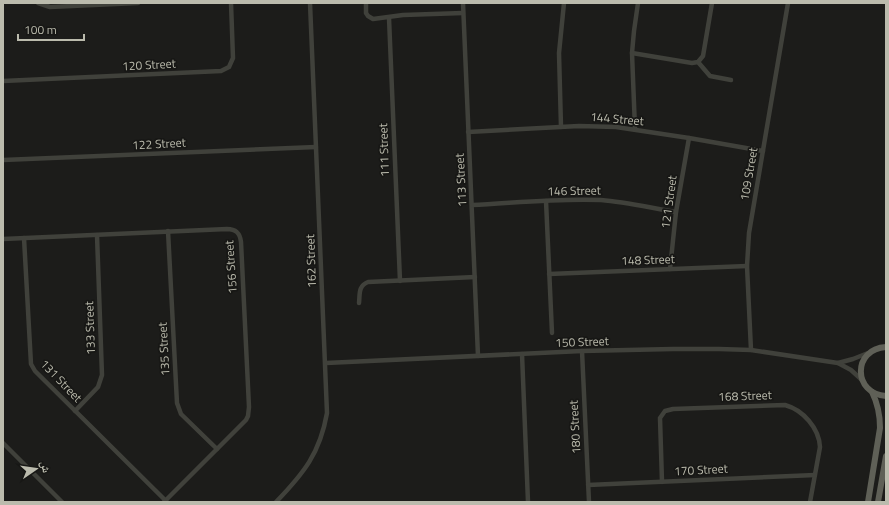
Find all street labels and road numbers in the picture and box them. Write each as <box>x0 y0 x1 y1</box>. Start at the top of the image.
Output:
street label: 120 Street <box>122 54 177 75</box>
street label: 144 Street <box>589 107 645 130</box>
street label: 111 Street <box>373 122 394 177</box>
street label: 122 Street <box>132 133 187 154</box>
street label: 109 Street <box>734 145 763 202</box>
street label: 113 Street <box>450 152 471 207</box>
street label: 121 Street <box>655 173 682 230</box>
street label: 146 Street <box>547 181 602 200</box>
street label: 162 Street <box>300 233 321 288</box>
street label: 156 Street <box>219 239 242 295</box>
street label: 148 Street <box>621 249 676 270</box>
street label: 133 Street <box>79 300 100 355</box>
street label: 135 Street <box>153 321 174 376</box>
street label: 150 Street <box>555 331 610 352</box>
street label: 131 Street <box>36 355 87 407</box>
street label: 168 Street <box>718 385 773 406</box>
street label: 180 Street <box>564 399 585 454</box>
street label: 170 Street <box>674 459 729 480</box>

